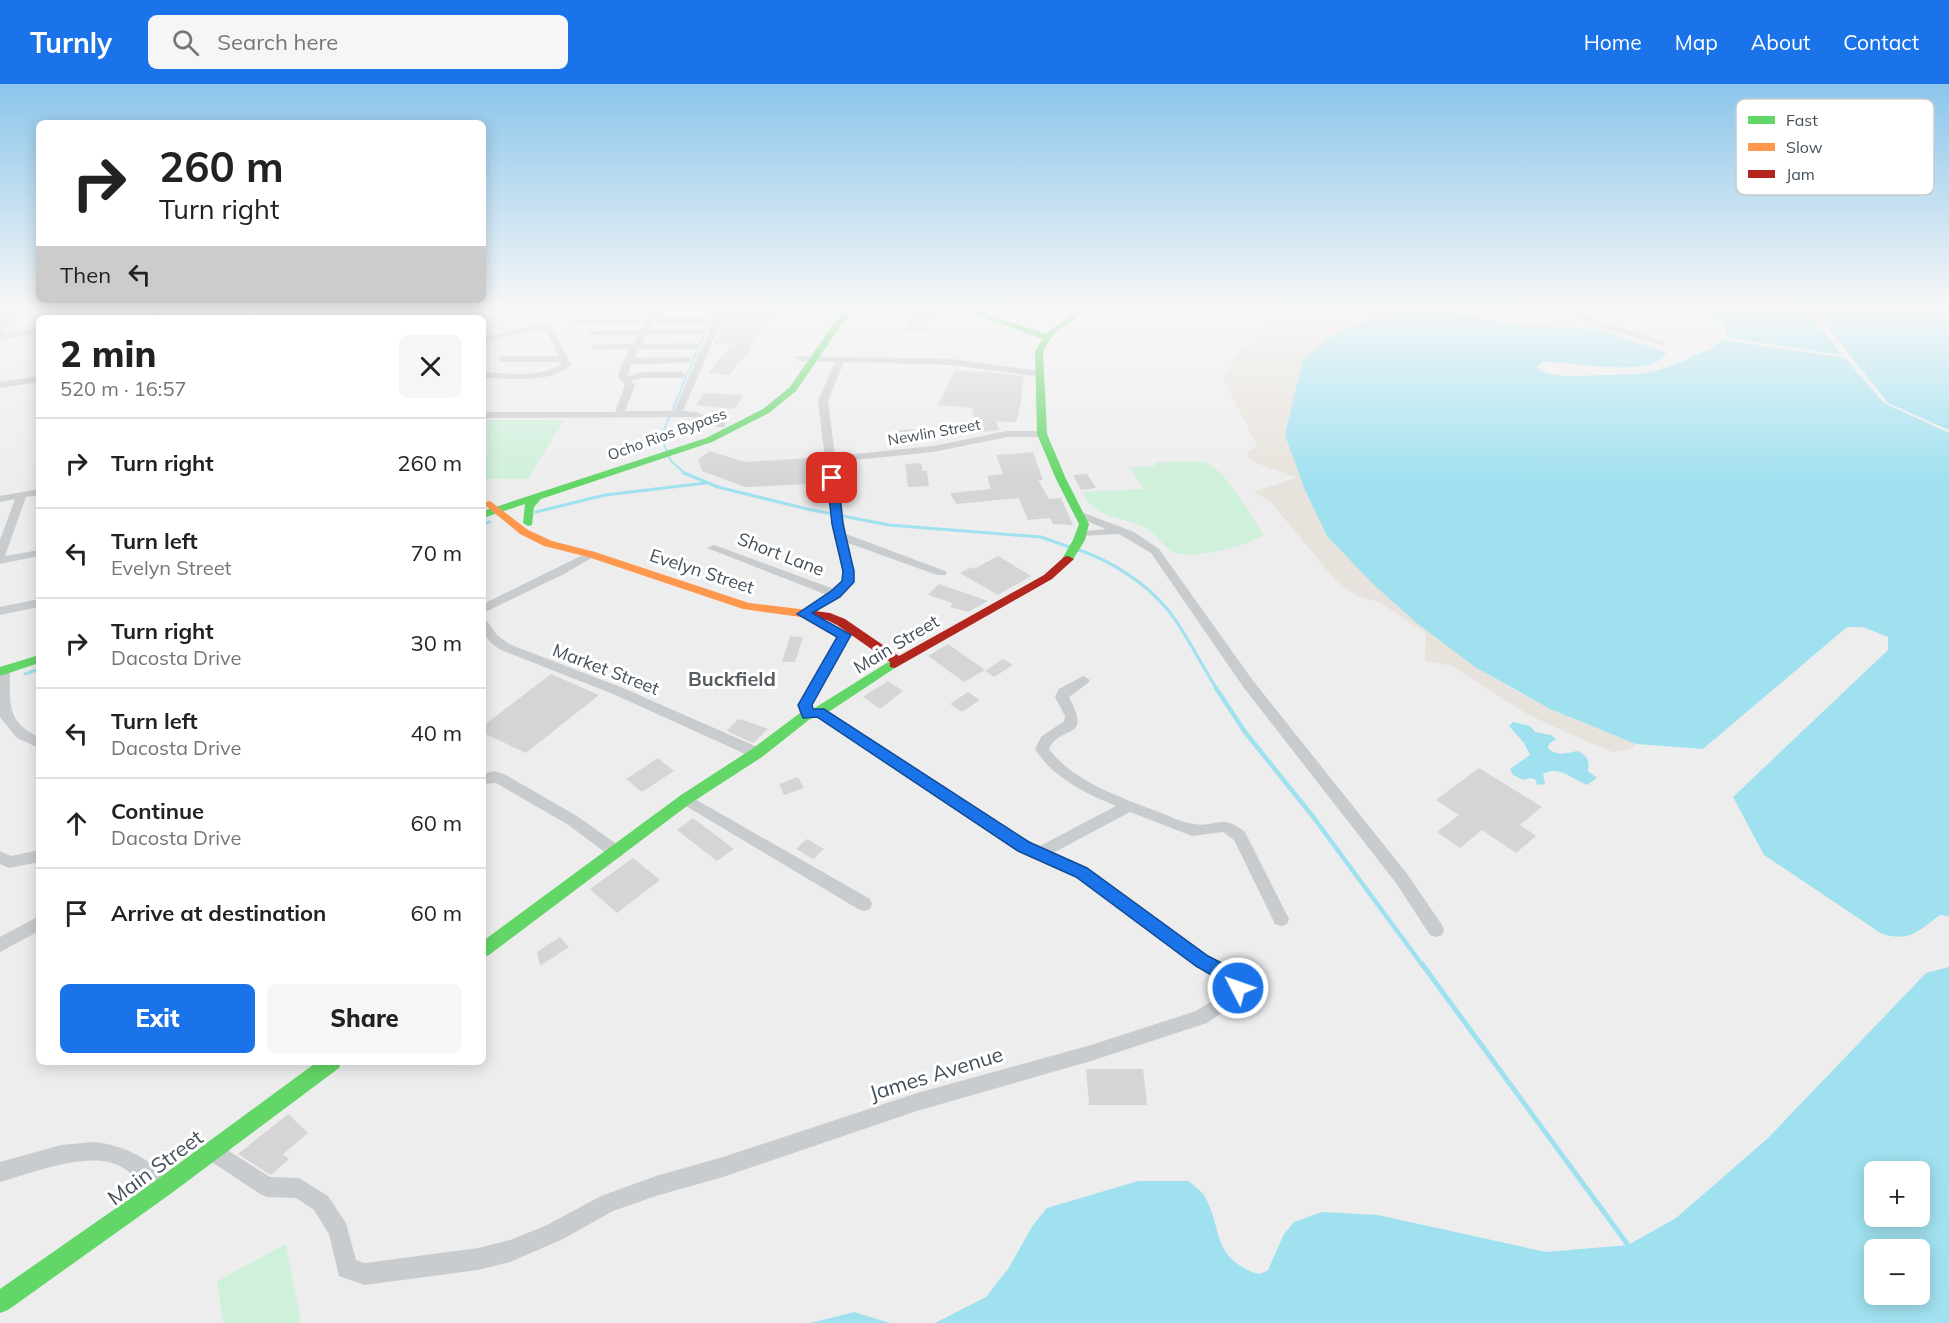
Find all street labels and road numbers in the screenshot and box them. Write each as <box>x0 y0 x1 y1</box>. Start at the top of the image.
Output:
street label: Ocho Rios Bypass <box>605 404 729 464</box>
street label: Newlin Street <box>886 415 982 449</box>
street label: Short Lane <box>734 527 828 581</box>
street label: Evelyn Street <box>647 543 757 599</box>
street label: Main Street <box>849 610 943 678</box>
street label: Market Street <box>549 638 663 700</box>
street label: James Avenue <box>866 1040 1006 1106</box>
street label: Main Street <box>102 1124 208 1210</box>

